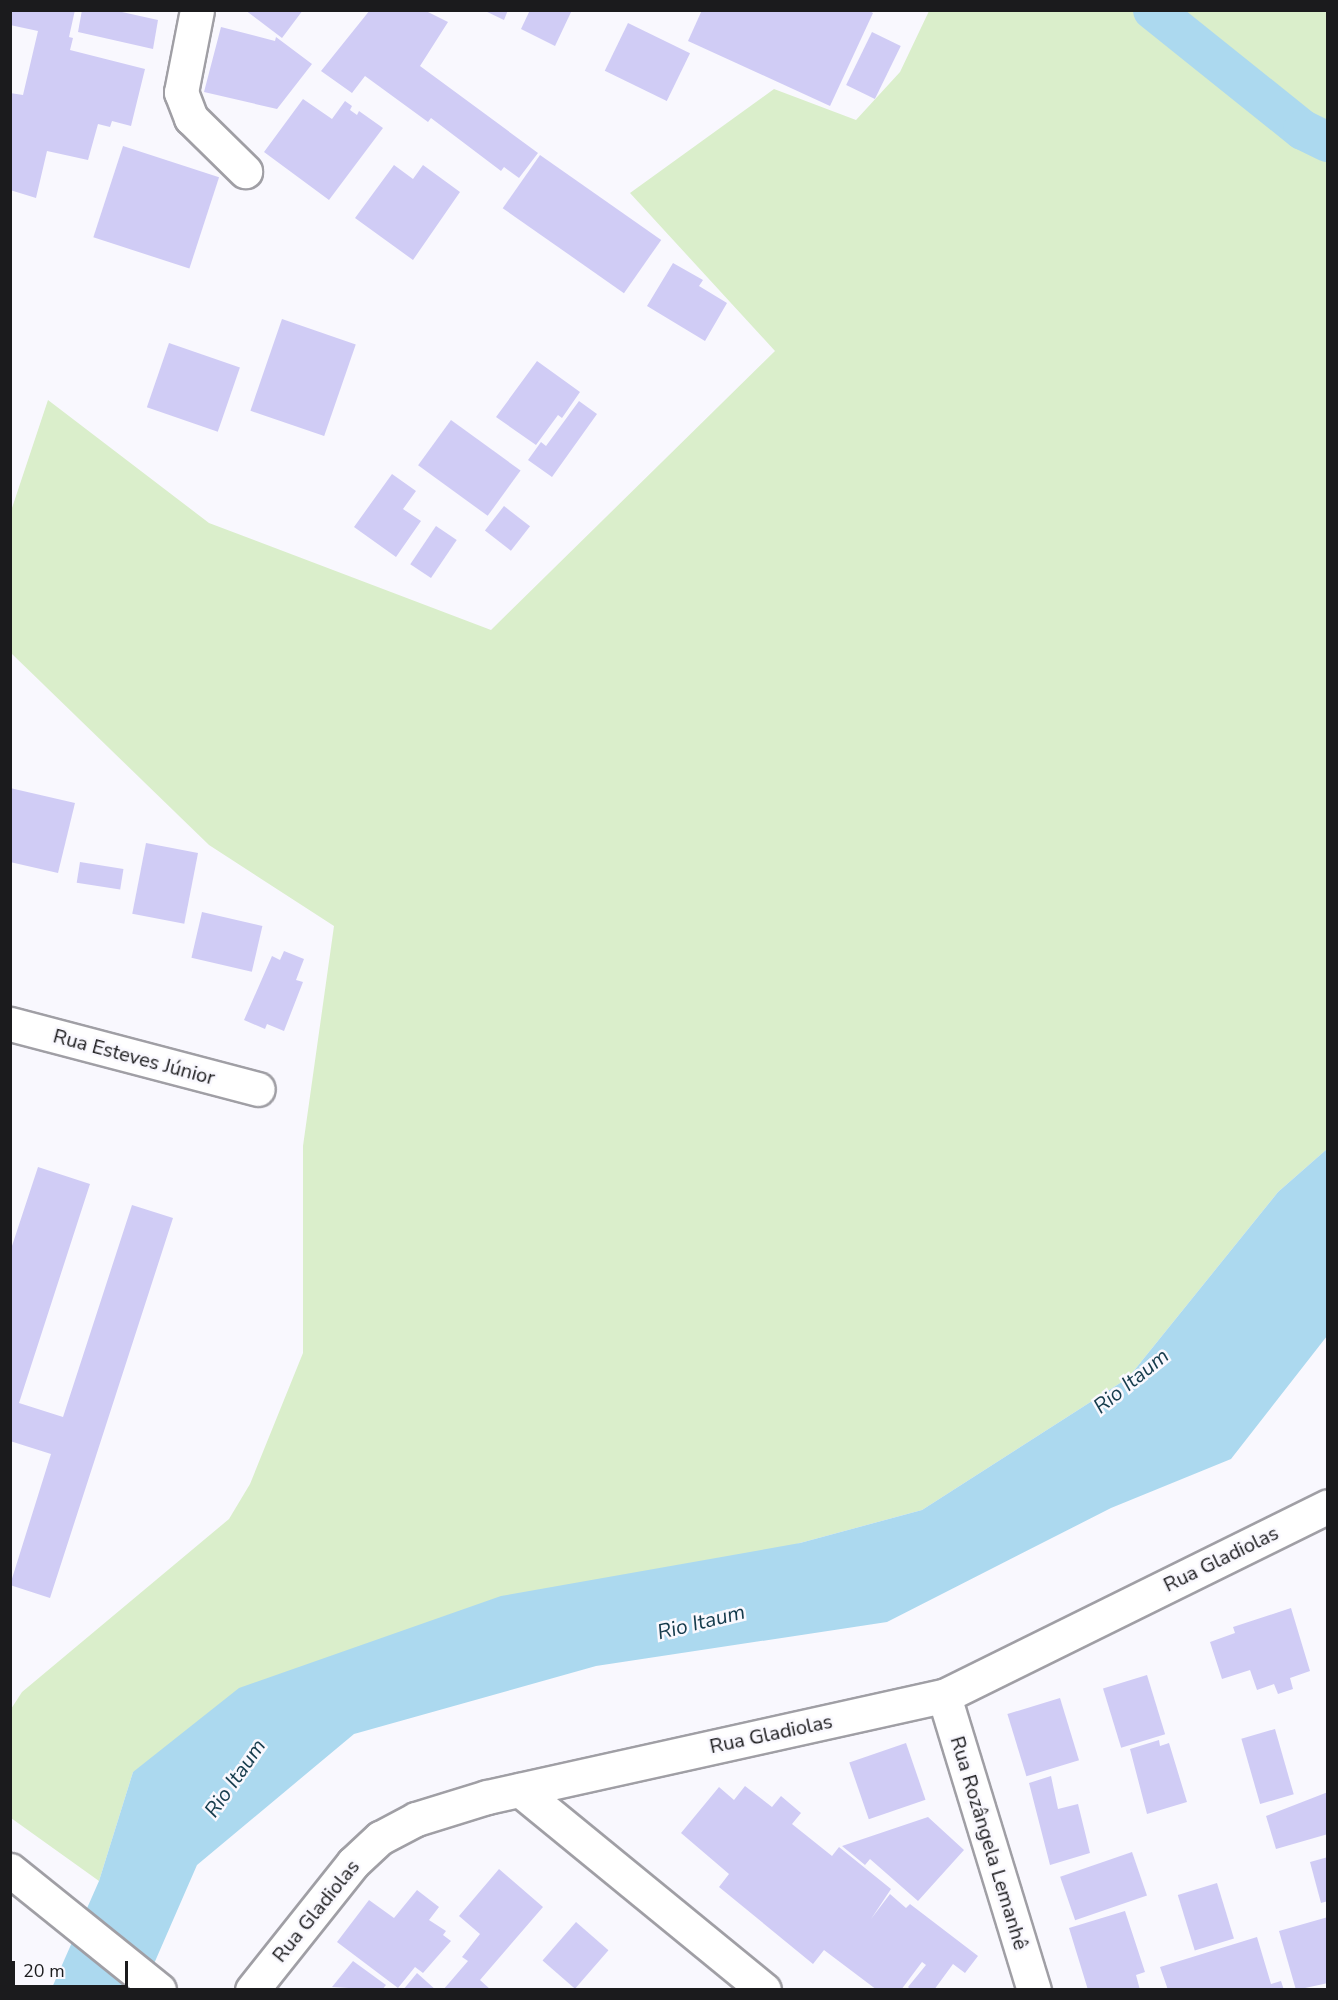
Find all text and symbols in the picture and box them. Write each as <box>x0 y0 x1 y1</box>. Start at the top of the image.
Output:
street label: Rua Esteves Júnior <box>51 1024 217 1090</box>
water label: Rio Itaum <box>1088 1343 1174 1419</box>
street label: Rua Gladiolas <box>1160 1521 1282 1597</box>
water label: Rio Itaum <box>654 1599 748 1645</box>
street label: Rua Gladiolas <box>707 1709 835 1759</box>
street label: Rua Rozângela Lemanhê <box>945 1733 1033 1953</box>
water label: Rio Itaum <box>199 1734 271 1822</box>
street label: Rua Gladiolas <box>267 1855 365 1967</box>
scale bar <box>15 1949 130 1987</box>
text: 20 m <box>23 1959 65 1983</box>

